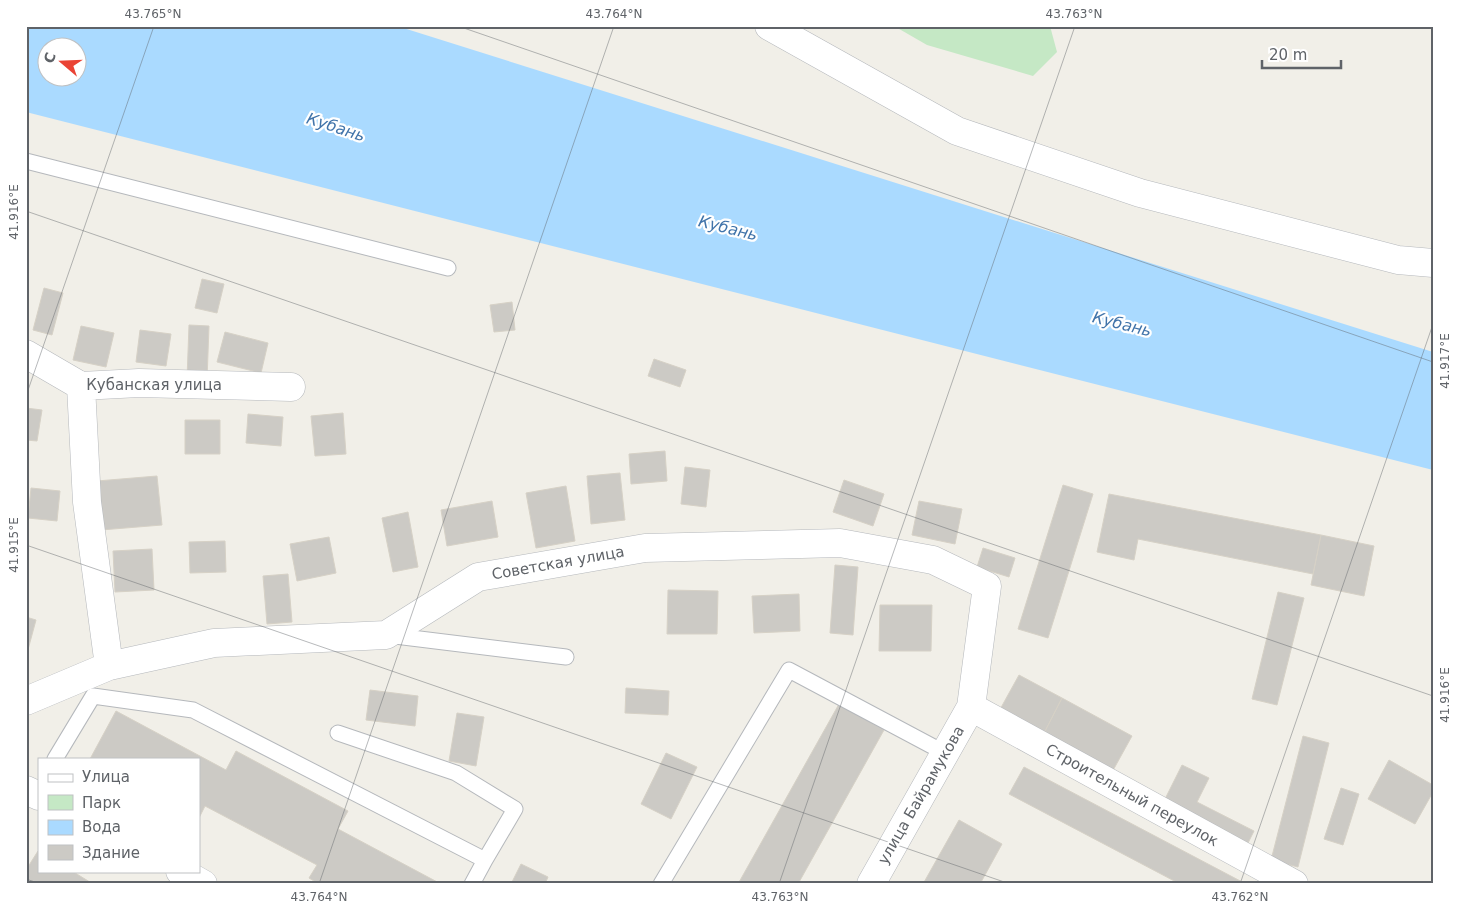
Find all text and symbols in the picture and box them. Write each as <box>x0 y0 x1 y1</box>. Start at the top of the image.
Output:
text: 43.765°N <box>125 7 181 21</box>
text: 43.764°N <box>586 7 642 21</box>
text: 43.763°N <box>1046 7 1102 21</box>
north arrow <box>38 38 88 88</box>
scale bar <box>1262 38 1340 70</box>
text: 20 m <box>1269 46 1307 64</box>
text: С <box>40 50 59 65</box>
water label: Кубань <box>304 109 368 145</box>
text: 41.916°E <box>7 184 21 240</box>
water label: Кубань <box>696 211 760 245</box>
water label: Кубань <box>1090 307 1154 341</box>
text: 41.917°E <box>1438 333 1452 389</box>
street label: Кубанская улица <box>86 376 222 394</box>
text: 41.915°E <box>7 517 21 573</box>
street label: Советская улица <box>490 542 626 584</box>
text: 41.916°E <box>1438 667 1452 723</box>
street label: улица Байрамукова <box>874 723 968 867</box>
street label: Строительный переулок <box>1042 740 1222 850</box>
legend <box>38 758 200 872</box>
text: Улица <box>82 768 130 786</box>
text: Парк <box>82 794 121 812</box>
text: Вода <box>82 818 121 836</box>
text: Здание <box>82 844 140 862</box>
text: 43.764°N <box>291 890 347 904</box>
text: 43.763°N <box>752 890 808 904</box>
text: 43.762°N <box>1212 890 1268 904</box>

